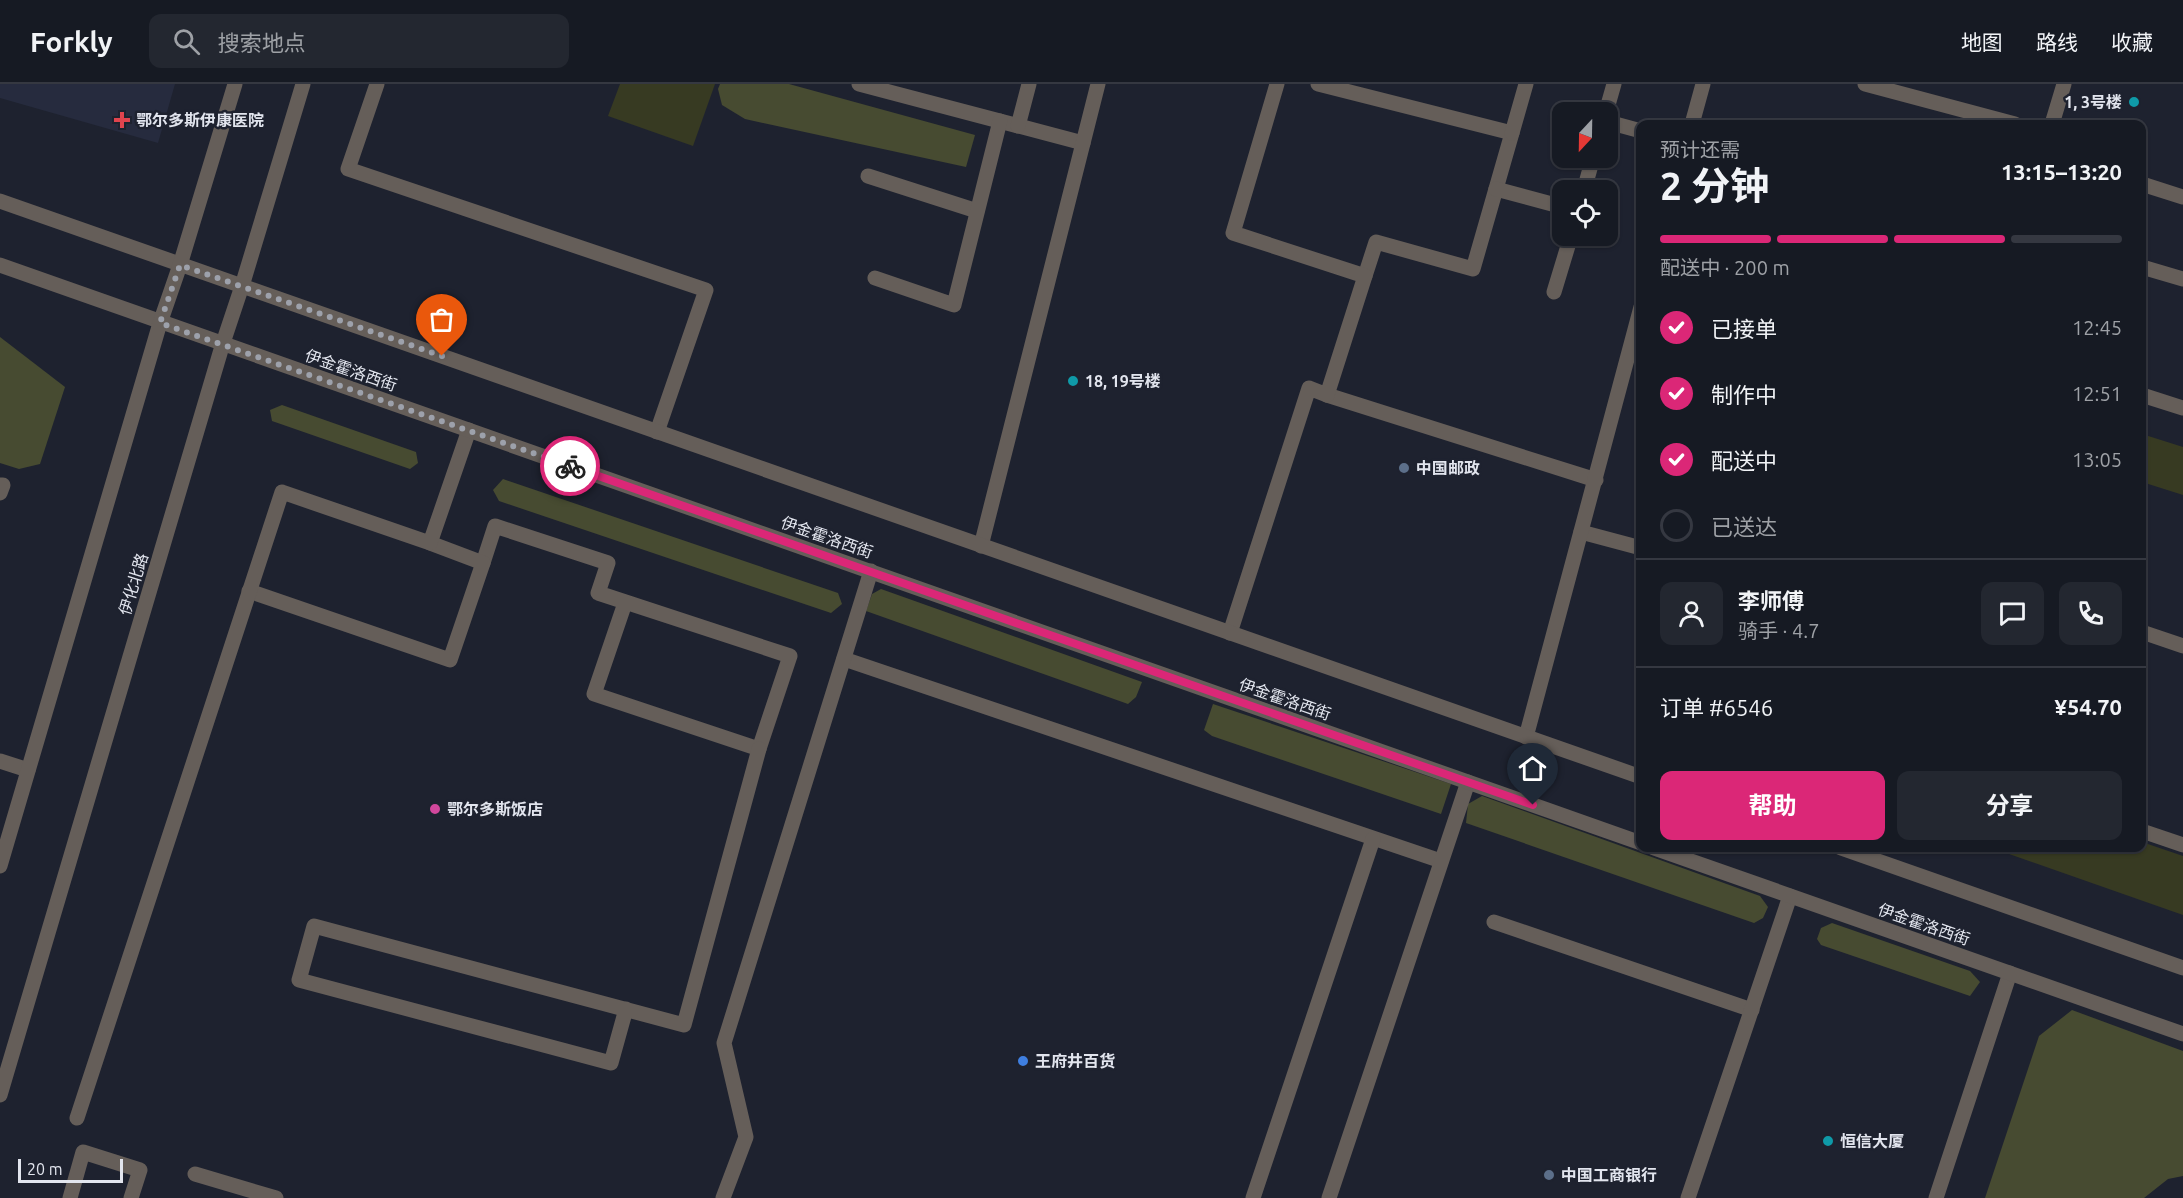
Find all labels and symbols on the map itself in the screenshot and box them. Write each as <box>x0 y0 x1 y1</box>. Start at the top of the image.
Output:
place label: 1, 3号楼 <box>2064 93 2122 111</box>
marker: 1, 3号楼 <box>2127 95 2141 109</box>
north arrow <box>1552 102 1618 168</box>
marker: 鄂尔多斯伊康医院 <box>113 111 131 129</box>
place label: 鄂尔多斯伊康医院 <box>136 111 264 129</box>
pin <box>416 294 467 356</box>
street label: 伊金霍洛西街 <box>303 346 399 394</box>
place label: 18, 19号楼 <box>1085 372 1161 390</box>
marker: 18, 19号楼 <box>1066 374 1080 388</box>
courier <box>540 436 600 496</box>
place label: 中国邮政 <box>1416 459 1480 477</box>
marker: 中国邮政 <box>1397 461 1411 475</box>
street label: 伊金霍洛西街 <box>779 513 875 561</box>
street label: 伊化北路 <box>115 551 151 617</box>
street label: 伊金霍洛西街 <box>1237 675 1333 723</box>
pin <box>1507 743 1558 805</box>
place label: 鄂尔多斯饭店 <box>447 800 543 818</box>
marker: 鄂尔多斯饭店 <box>428 802 442 816</box>
street label: 伊金霍洛西街 <box>1876 900 1972 948</box>
place label: 王府井百货 <box>1035 1052 1115 1070</box>
marker: 王府井百货 <box>1016 1054 1030 1068</box>
place label: 恒信大厦 <box>1840 1132 1904 1150</box>
marker: 恒信大厦 <box>1821 1134 1835 1148</box>
scale bar <box>18 1156 123 1184</box>
place label: 中国工商银行 <box>1561 1166 1657 1184</box>
marker: 中国工商银行 <box>1542 1168 1556 1182</box>

